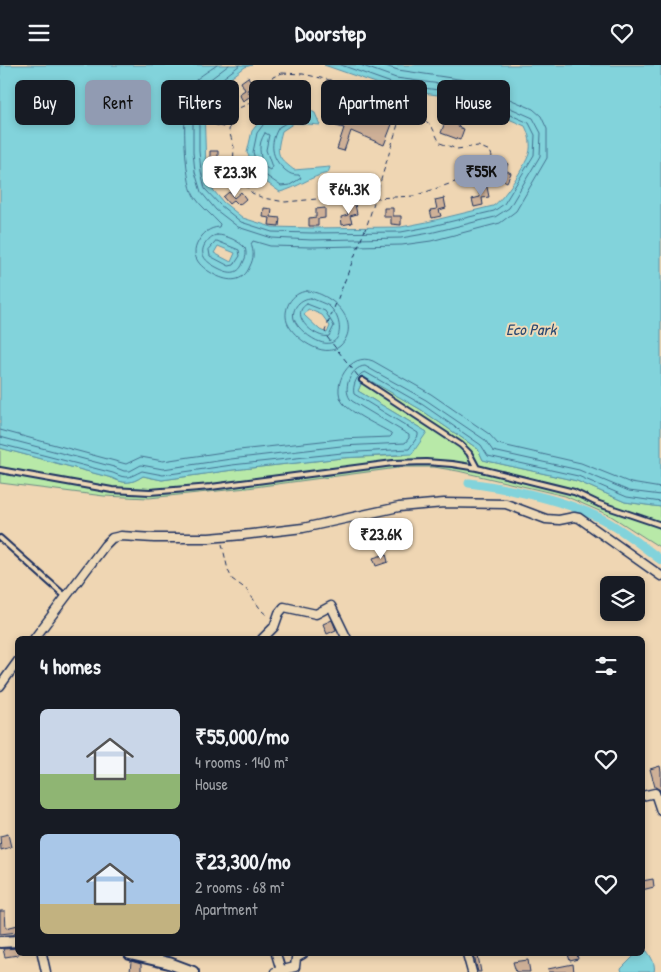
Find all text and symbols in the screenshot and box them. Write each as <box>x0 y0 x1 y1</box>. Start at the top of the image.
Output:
text: Doorstep <box>295 18 366 48</box>
icon: menu <box>25 19 53 47</box>
icon: heart <box>608 19 636 47</box>
chip: Buy <box>15 80 75 125</box>
chip: Rent <box>85 80 151 125</box>
chip: Filters <box>161 80 239 125</box>
chip: New <box>249 80 311 125</box>
chip: Apartment <box>321 80 427 125</box>
chip: House <box>437 80 510 125</box>
pin: ₹23.3K <box>194 155 276 198</box>
pin: ₹55K <box>451 155 511 197</box>
text: ₹55K <box>465 160 497 182</box>
text: ₹23.3K <box>214 161 256 183</box>
pin: ₹64.3K <box>308 173 390 215</box>
text: ₹64.3K <box>329 178 369 200</box>
water label: Eco Park <box>506 318 557 340</box>
pin: ₹23.6K <box>340 517 422 560</box>
text: ₹23.6K <box>360 523 402 545</box>
map controls <box>600 576 645 621</box>
button: layers <box>600 576 645 621</box>
text: 4 homes <box>40 652 101 681</box>
icon: filters <box>592 652 620 680</box>
text: ₹55,000/mo <box>195 722 289 751</box>
icon: home <box>80 729 140 789</box>
icon: heart <box>592 745 620 773</box>
text: 4 rooms · 140 m² <box>195 751 289 773</box>
text: House <box>195 773 228 795</box>
text: ₹23,300/mo <box>195 847 290 876</box>
icon: home <box>80 854 140 914</box>
icon: heart <box>592 870 620 898</box>
text: 2 rooms · 68 m² <box>195 876 284 898</box>
text: Apartment <box>195 898 258 920</box>

